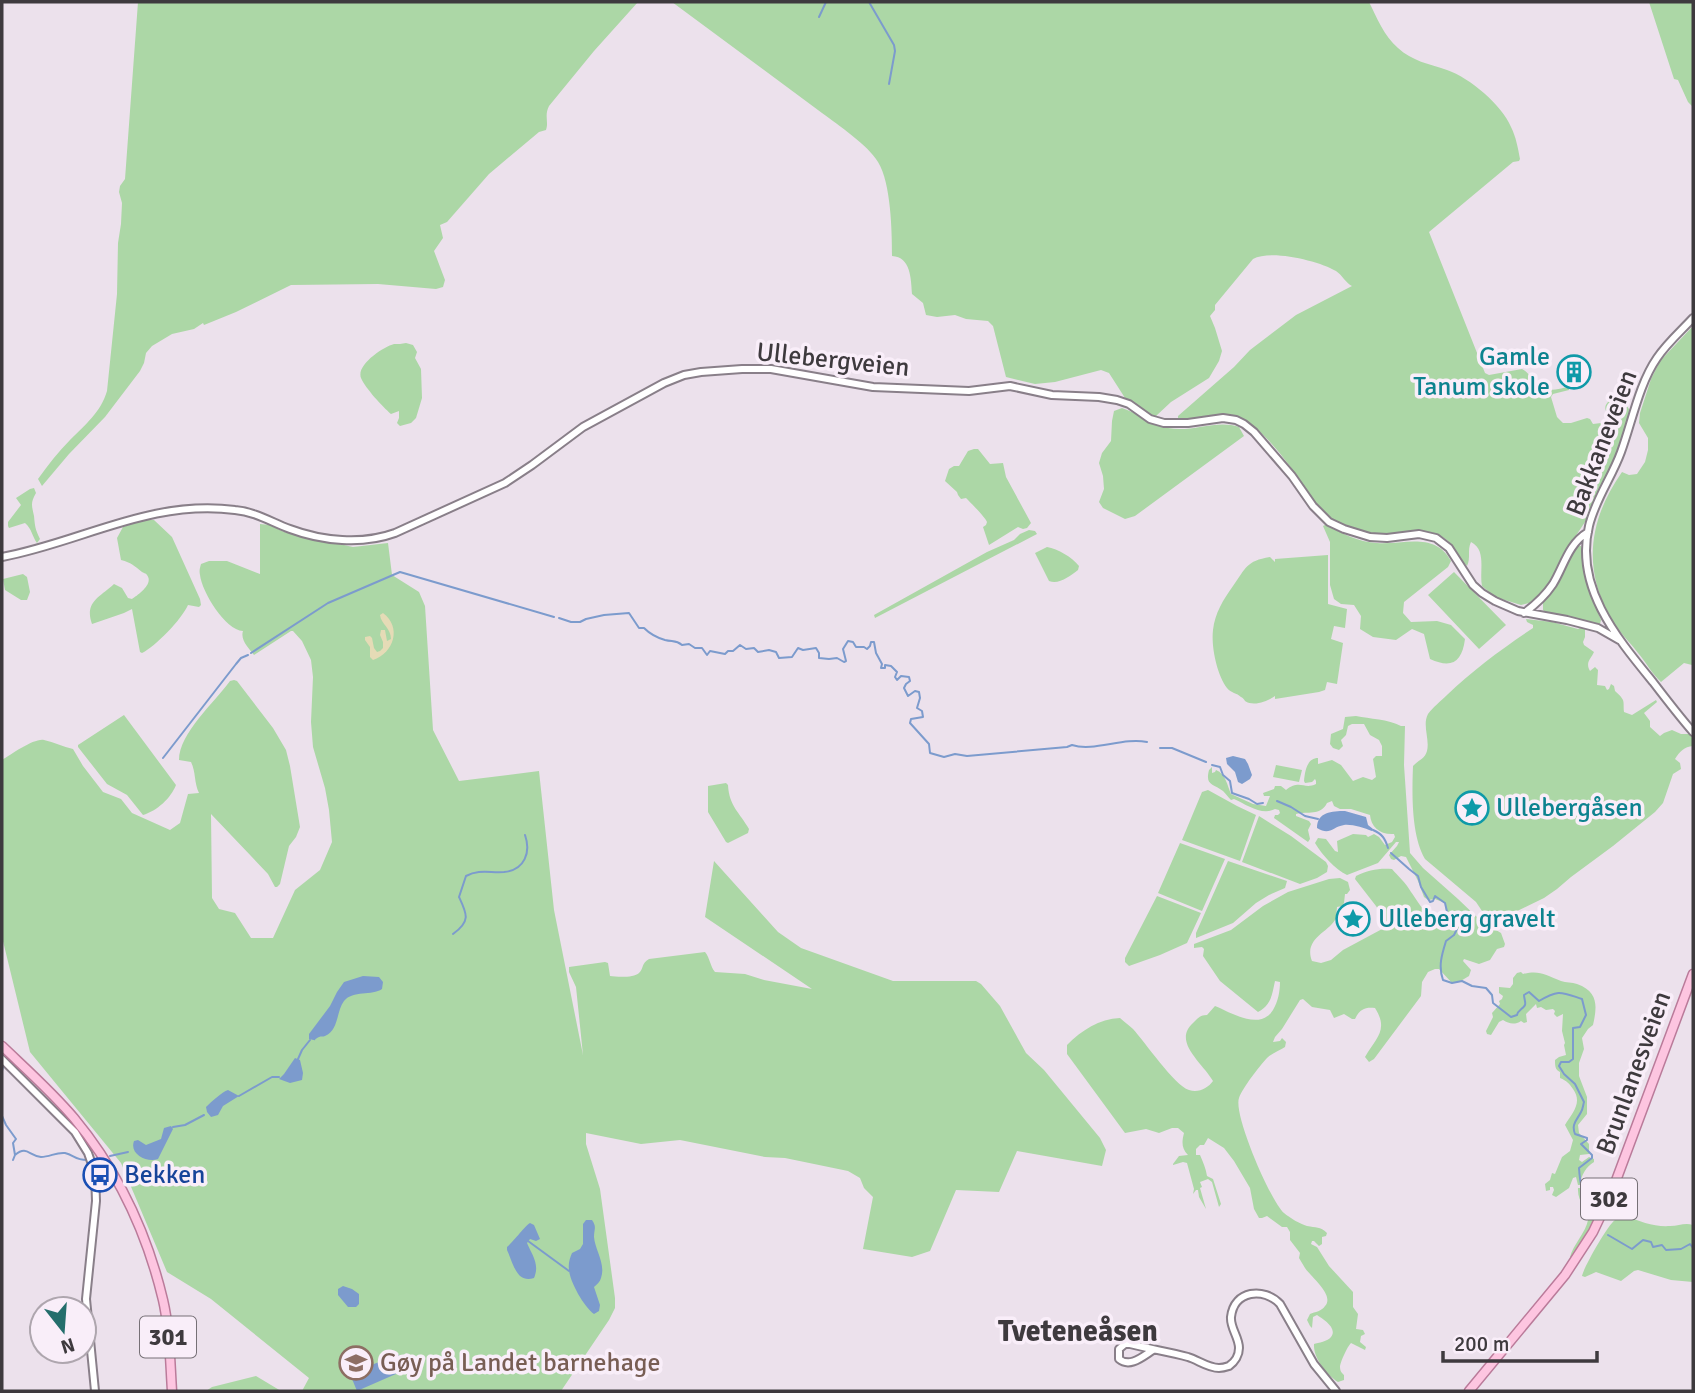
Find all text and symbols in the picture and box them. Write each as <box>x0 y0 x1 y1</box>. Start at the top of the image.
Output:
street label: Ullebergveien <box>755 336 911 384</box>
place label: Gamle Tanum skole <box>1413 341 1550 403</box>
building icon: Gamle Tanum skole <box>1555 353 1593 391</box>
street label: Bakkaneveien <box>1560 365 1644 521</box>
place icon: Ullebergåsen <box>1453 789 1491 827</box>
place label: Ullebergåsen <box>1496 792 1643 824</box>
place icon: Ulleberg gravelt <box>1334 900 1372 938</box>
place label: Ulleberg gravelt <box>1378 903 1555 935</box>
street label: Brunlanesveien <box>1590 987 1678 1159</box>
bus stop icon: Bekken <box>81 1156 119 1194</box>
place label: Bekken <box>124 1159 206 1191</box>
road number: 302 <box>1581 1178 1637 1219</box>
north arrow <box>28 1295 98 1365</box>
district label: Tveteneåsen <box>998 1313 1158 1350</box>
road number: 301 <box>140 1316 196 1358</box>
scale bar <box>1443 1320 1597 1364</box>
text: 200 m <box>1454 1331 1509 1357</box>
text: N <box>58 1332 78 1359</box>
school or university icon: Gøy på Landet barnehage <box>337 1344 375 1382</box>
place label: Gøy på Landet barnehage <box>380 1347 661 1379</box>

